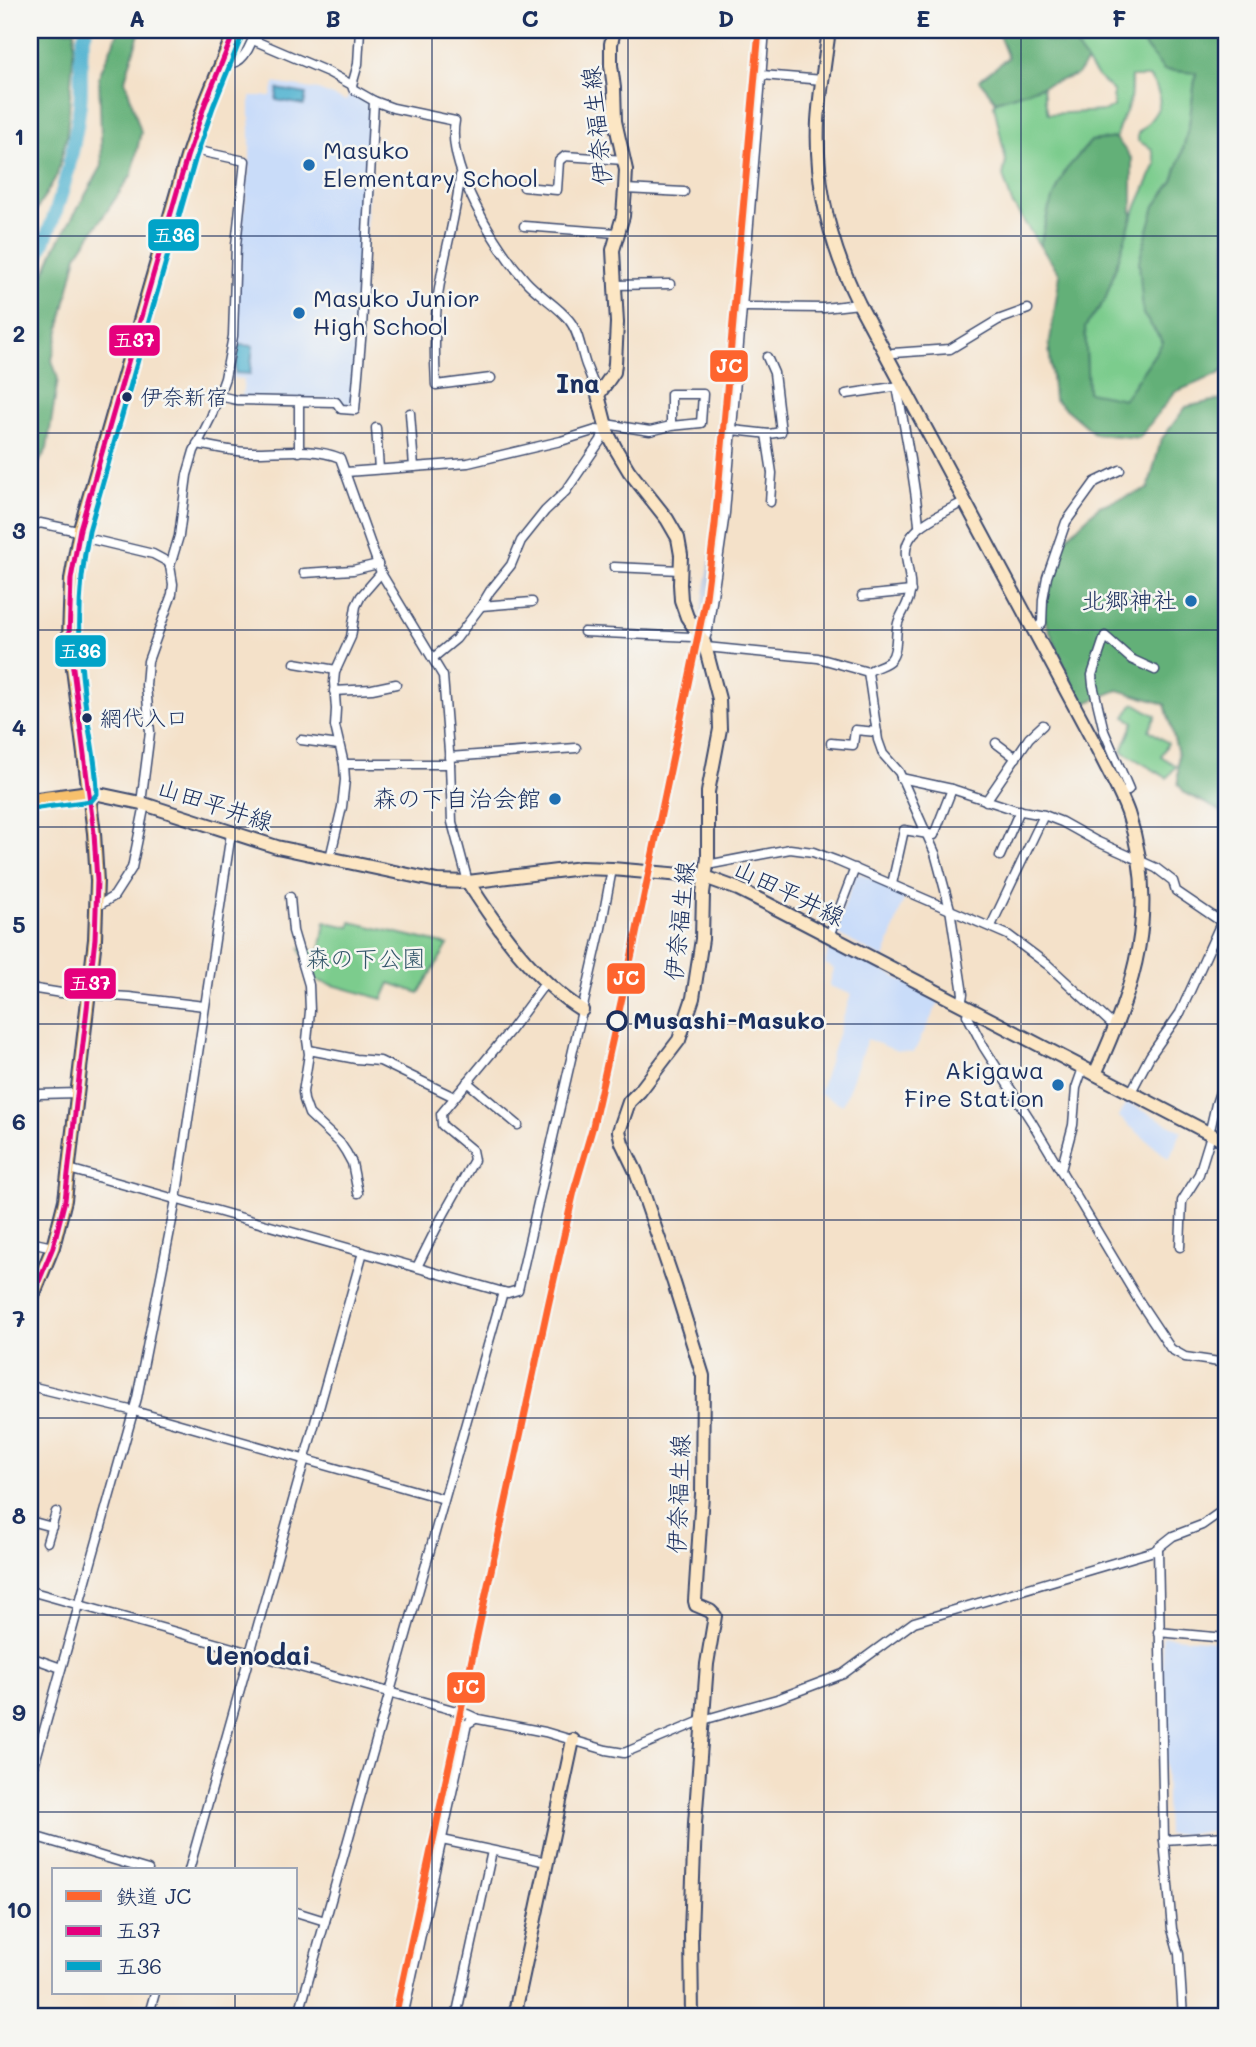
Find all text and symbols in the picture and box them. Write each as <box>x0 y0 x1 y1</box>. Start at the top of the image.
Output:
text: A <box>129 3 145 33</box>
text: B <box>325 3 341 33</box>
text: C <box>521 3 539 33</box>
text: D <box>718 3 734 33</box>
text: E <box>916 3 930 33</box>
text: F <box>1112 3 1126 33</box>
street label: 伊奈福生線 <box>574 65 617 187</box>
text: 1 <box>14 121 24 151</box>
place label: Masuko Elementary School <box>323 134 538 193</box>
marker: Masuko Elementary School <box>301 157 317 173</box>
line badge: 五36 <box>147 218 200 252</box>
text: 五36 <box>153 222 195 247</box>
place label: Masuko Junior High School <box>313 282 480 341</box>
marker: Masuko Junior High School <box>291 305 307 321</box>
text: 2 <box>13 318 25 348</box>
line badge: 五37 <box>108 324 161 357</box>
text: 五37 <box>114 327 155 352</box>
line badge: JC <box>709 349 749 383</box>
text: JC <box>716 353 742 378</box>
district label: Ina <box>556 366 600 400</box>
place label: 伊奈新宿 <box>140 382 228 411</box>
marker: 伊奈新宿 <box>120 390 134 404</box>
text: 3 <box>12 515 26 545</box>
place label: 北郷神社 <box>1081 584 1177 615</box>
marker: 北郷神社 <box>1183 593 1199 609</box>
line badge: 五36 <box>54 634 107 668</box>
text: 五36 <box>59 638 101 663</box>
place label: 網代入口 <box>100 703 188 732</box>
marker: 網代入口 <box>80 711 94 725</box>
text: 4 <box>12 712 26 742</box>
street label: 山田平井線 <box>154 770 277 837</box>
place label: 森の下自治会館 <box>373 782 541 813</box>
marker: 森の下自治会館 <box>547 791 563 807</box>
street label: 山田平井線 <box>729 851 850 932</box>
street label: 伊奈福生線 <box>657 860 700 982</box>
text: 5 <box>12 909 26 939</box>
park label: 森の下公園 <box>306 942 426 973</box>
line badge: JC <box>606 962 646 995</box>
text: JC <box>613 965 639 990</box>
line badge: 五37 <box>63 967 117 1000</box>
text: 五37 <box>70 970 111 995</box>
place label: Musashi-Masuko <box>633 1004 825 1035</box>
marker: Musashi-Masuko <box>607 1011 627 1031</box>
place label: Akigawa Fire Station <box>904 1054 1044 1113</box>
marker: Akigawa Fire Station <box>1050 1077 1066 1093</box>
text: 6 <box>12 1106 26 1136</box>
text: 7 <box>13 1303 26 1333</box>
street label: 伊奈福生線 <box>660 1433 695 1554</box>
text: 8 <box>12 1500 26 1530</box>
district label: Uenodai <box>205 1638 311 1672</box>
line badge: JC <box>446 1671 486 1704</box>
text: JC <box>453 1674 479 1699</box>
text: 9 <box>12 1697 26 1727</box>
legend <box>52 1868 298 1994</box>
text: 鉄道 JC <box>116 1882 191 1909</box>
text: 10 <box>7 1894 32 1924</box>
text: 五37 <box>116 1916 161 1943</box>
text: 五36 <box>116 1952 162 1979</box>

